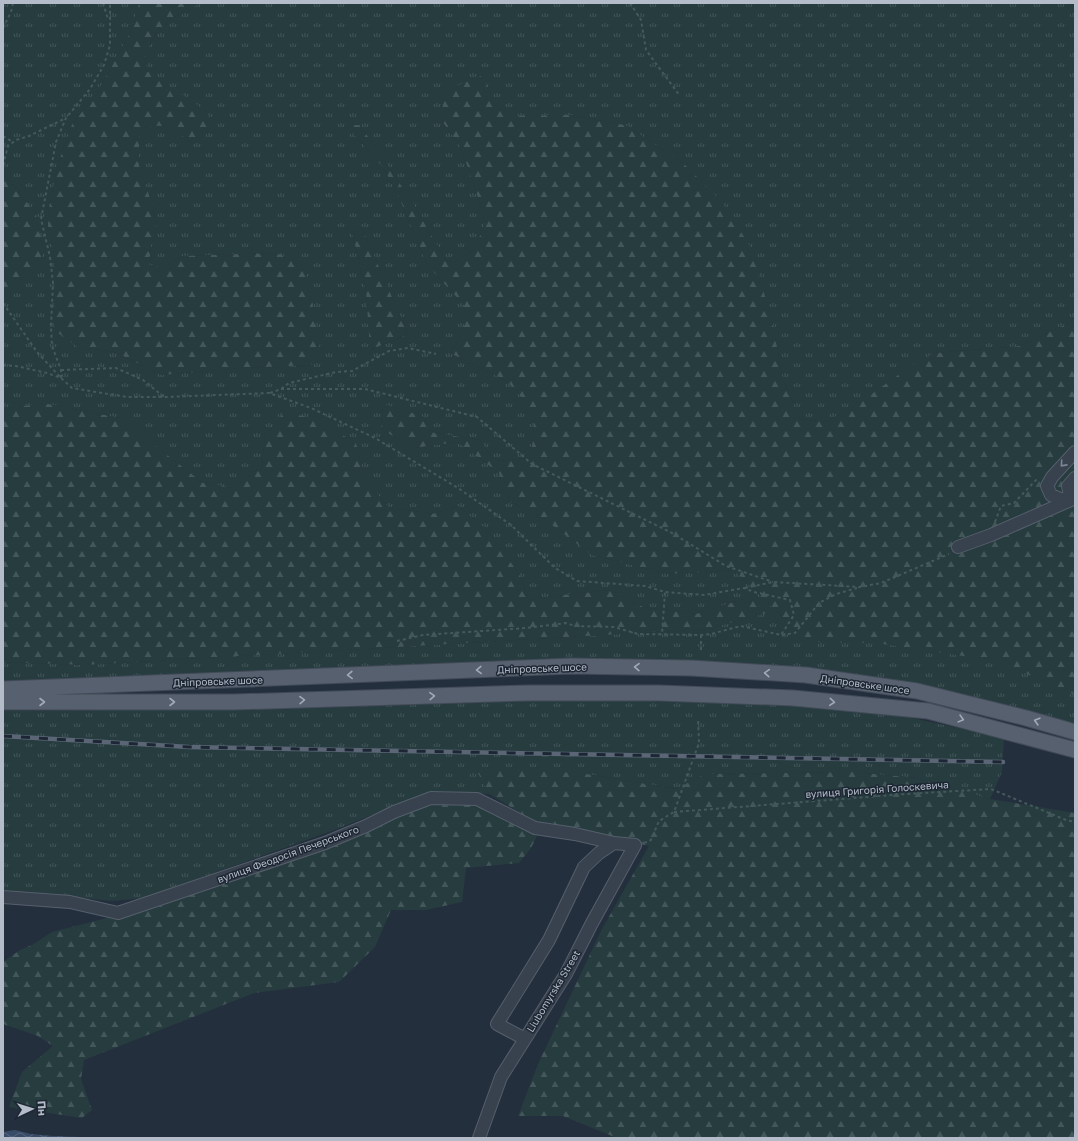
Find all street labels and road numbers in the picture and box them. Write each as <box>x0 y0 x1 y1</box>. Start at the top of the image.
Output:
street label: Дніпровське шосе <box>497 660 587 676</box>
street label: Дніпровське шосе <box>820 672 910 696</box>
street label: Дніпровське шосе <box>173 673 263 689</box>
street label: вулиця Григорія Голоскевича <box>805 778 949 800</box>
street label: вулиця Феодосія Печерського <box>216 823 360 885</box>
street label: Liubomyrska Street <box>524 948 582 1034</box>

